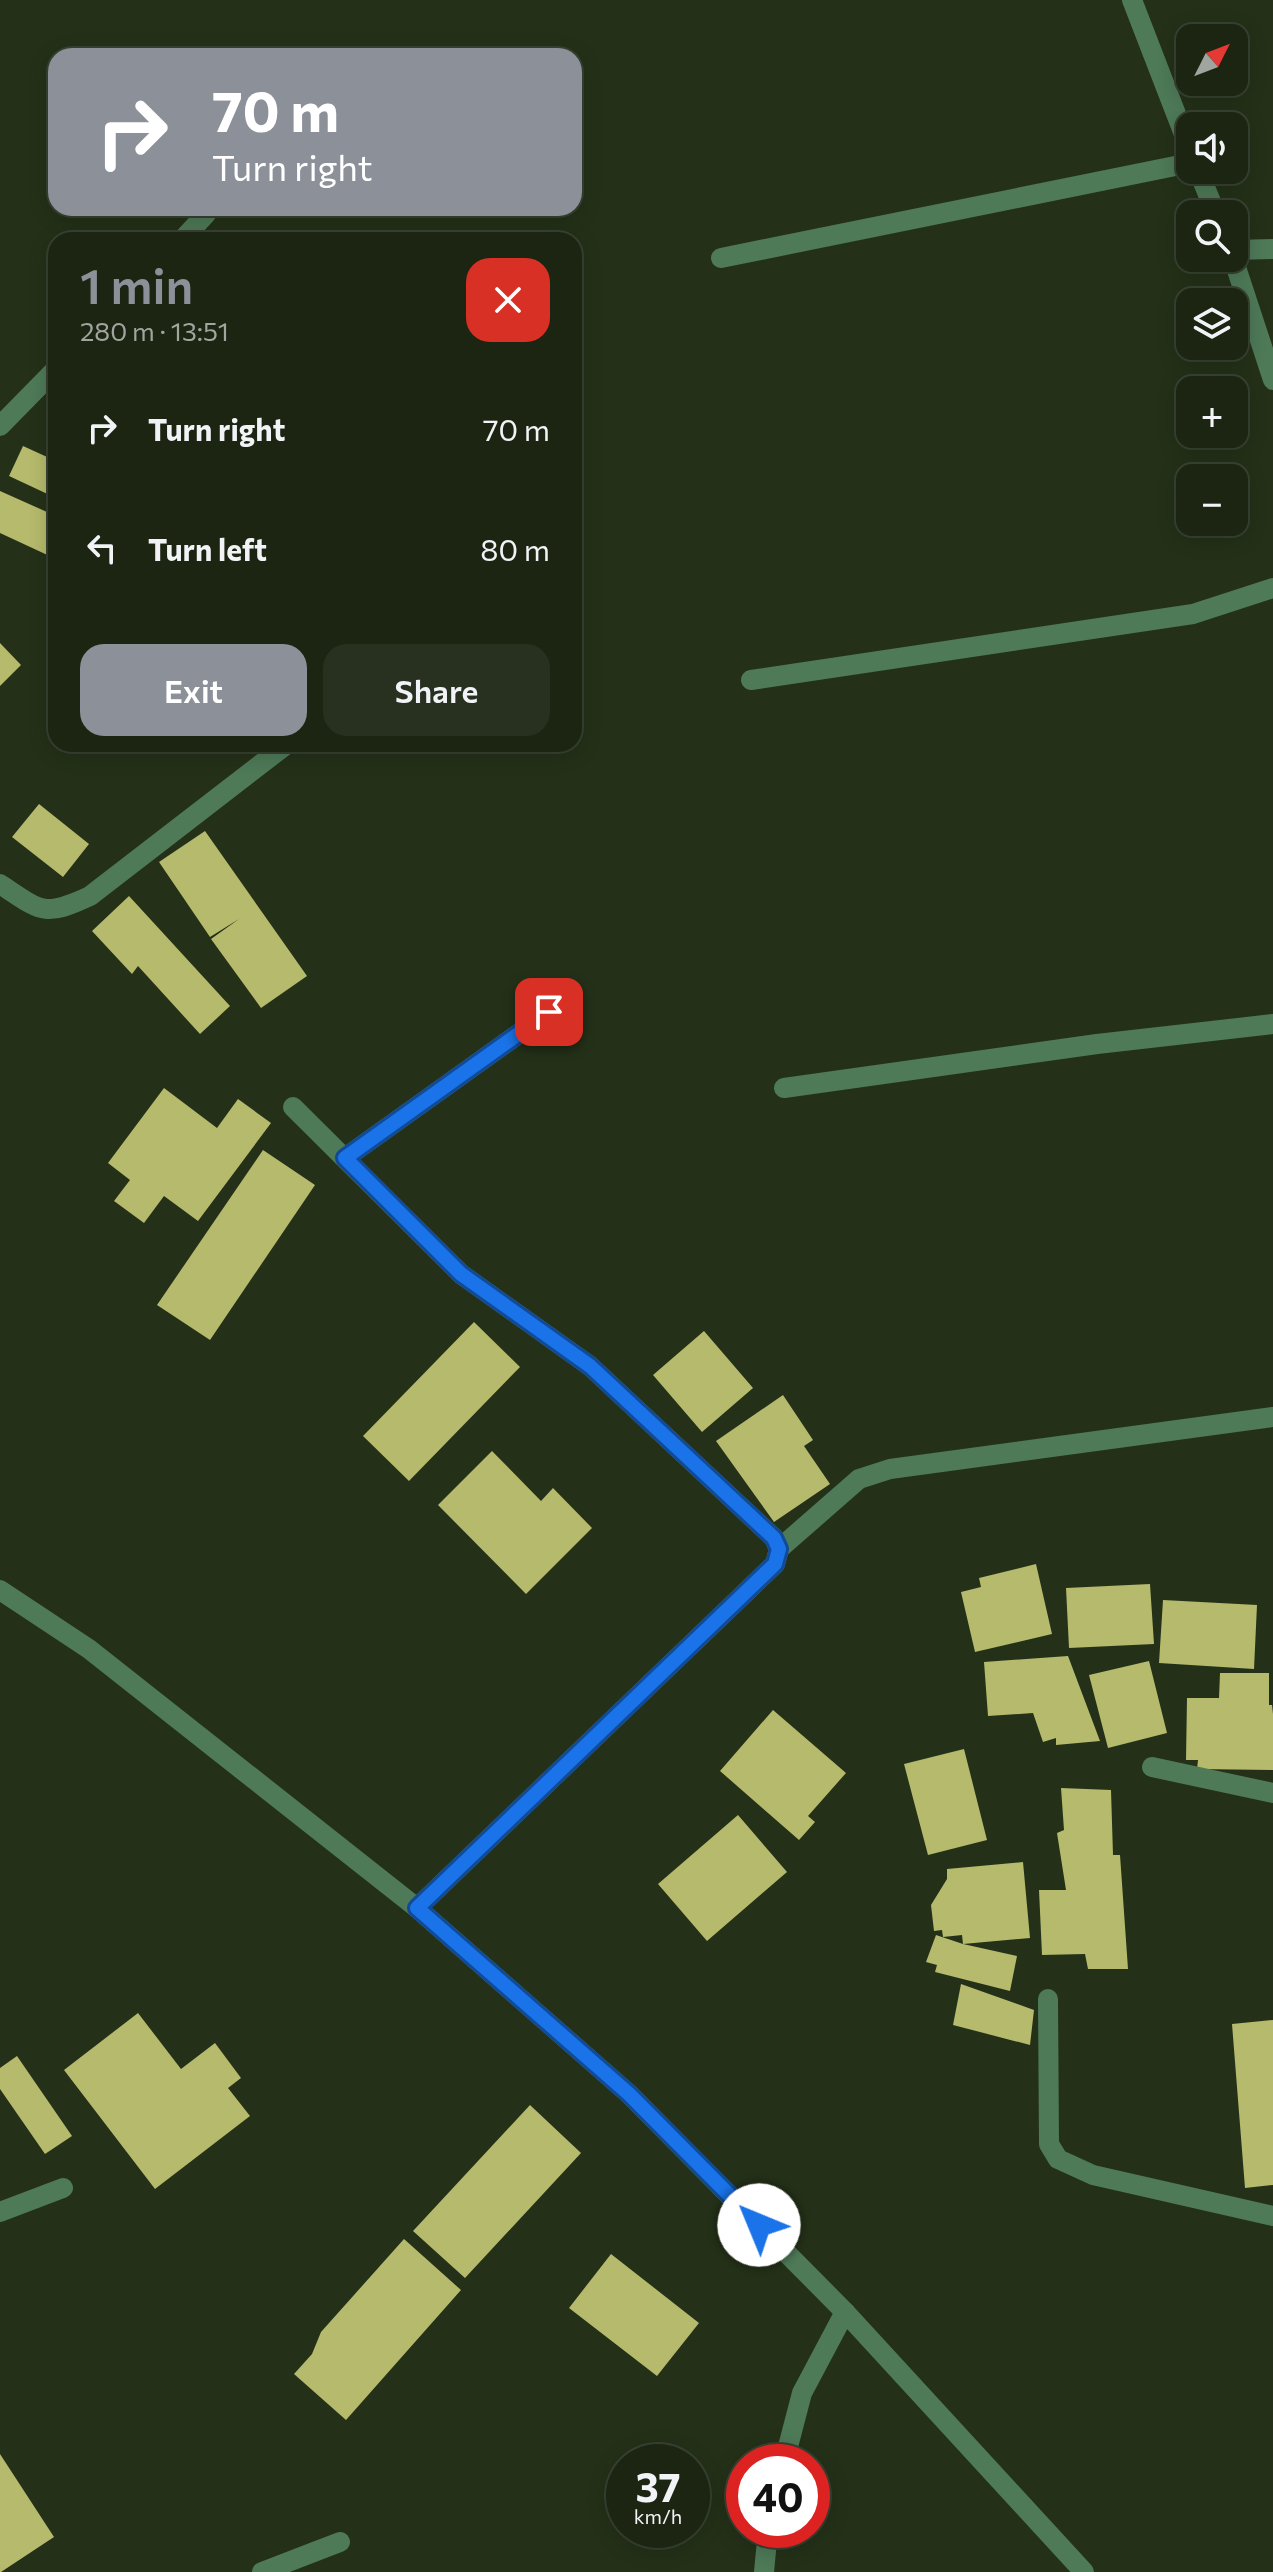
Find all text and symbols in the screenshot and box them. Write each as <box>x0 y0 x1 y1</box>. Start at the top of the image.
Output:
north arrow <box>1176 24 1248 96</box>
map controls <box>1176 24 1248 536</box>
text: 70 m <box>212 75 339 144</box>
icon: right <box>80 80 184 184</box>
button: sound <box>1176 112 1248 184</box>
text: Turn right <box>212 144 373 188</box>
button: search <box>1176 200 1248 272</box>
text: 1 min <box>80 255 193 314</box>
button: close <box>466 258 550 342</box>
button: layers <box>1176 288 1248 360</box>
text: 280 m · 13:51 <box>80 315 229 346</box>
button: + <box>1176 376 1248 448</box>
icon: right <box>80 406 124 450</box>
text: Turn right <box>148 410 285 447</box>
text: 70 m <box>483 410 550 447</box>
button: − <box>1176 464 1248 536</box>
icon: left <box>80 526 124 570</box>
text: Turn left <box>148 530 267 567</box>
text: 80 m <box>480 530 550 567</box>
button: Exit <box>80 644 307 736</box>
button: Share <box>323 644 550 736</box>
pin <box>515 978 583 1046</box>
icon: arrive <box>527 990 571 1034</box>
position arrow <box>717 2183 801 2267</box>
speed limit sign: 40 <box>726 2444 830 2548</box>
text: 37 <box>636 2461 680 2510</box>
text: km/h <box>634 2504 682 2528</box>

